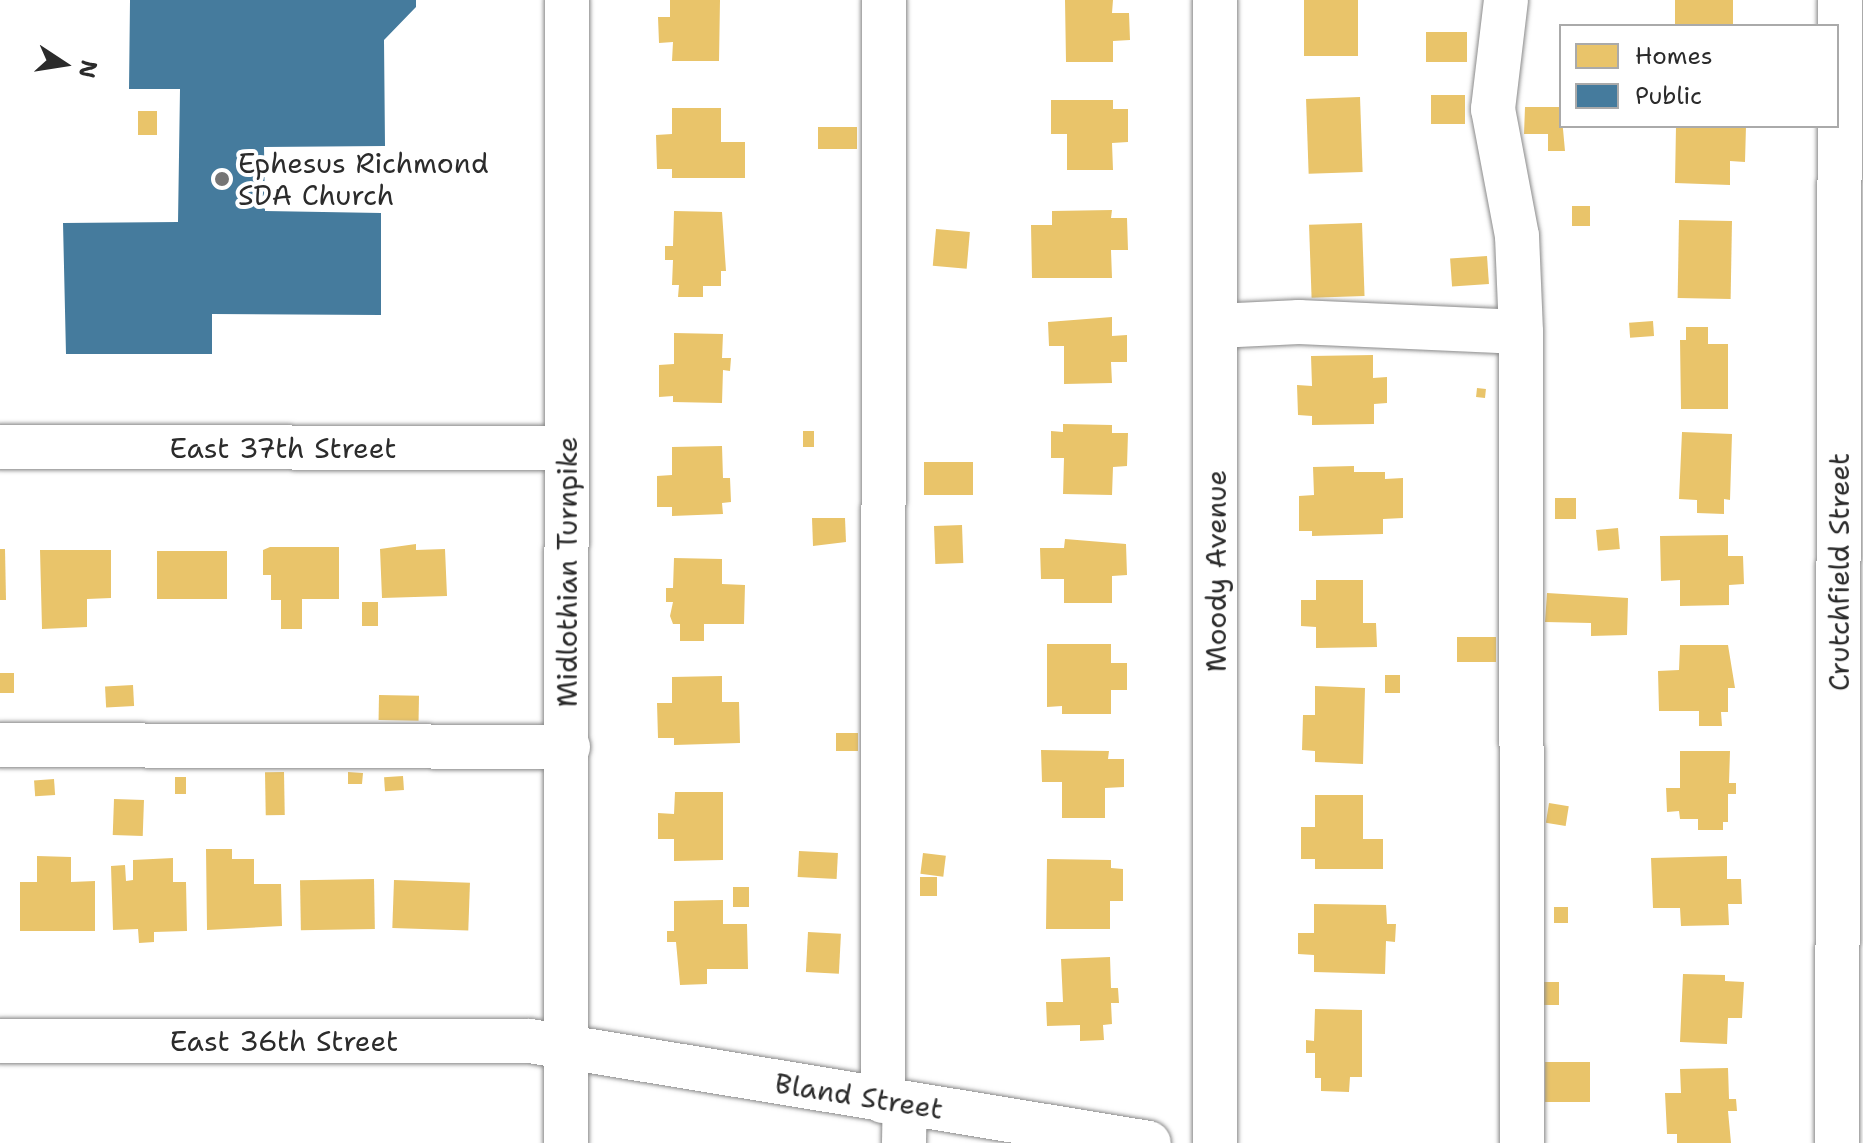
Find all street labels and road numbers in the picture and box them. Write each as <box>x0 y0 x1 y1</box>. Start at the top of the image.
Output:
street label: East 37th Street <box>170 431 396 465</box>
street label: Midlothian Turnpike <box>550 437 584 707</box>
street label: Crutchfield Street <box>1822 453 1856 691</box>
street label: Moody Avenue <box>1199 470 1233 672</box>
street label: East 36th Street <box>170 1024 398 1058</box>
street label: Bland Street <box>773 1066 945 1126</box>

